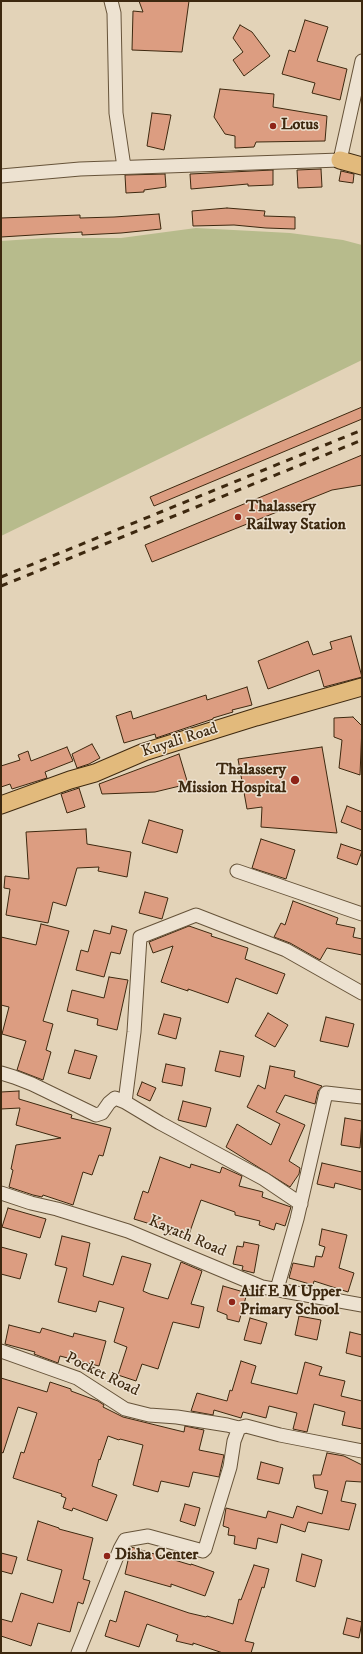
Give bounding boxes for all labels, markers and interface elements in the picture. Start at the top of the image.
place label: Lotus [281,116,319,136]
marker: Lotus [268,121,278,131]
place label: Thalassery Railway Station [246,498,346,536]
marker: Thalassery Railway Station [233,512,243,522]
street label: Kuyali Road [140,720,220,762]
place label: Thalassery Mission Hospital [178,761,286,799]
marker: Thalassery Mission Hospital [289,774,301,786]
street label: Kayath Road [145,1212,229,1262]
place label: Alif E M Upper Primary School [240,1283,341,1321]
marker: Alif E M Upper Primary School [227,1297,237,1307]
street label: Pocket Road [62,1349,142,1401]
place label: Disha Center [115,1546,198,1566]
marker: Disha Center [102,1551,112,1561]

